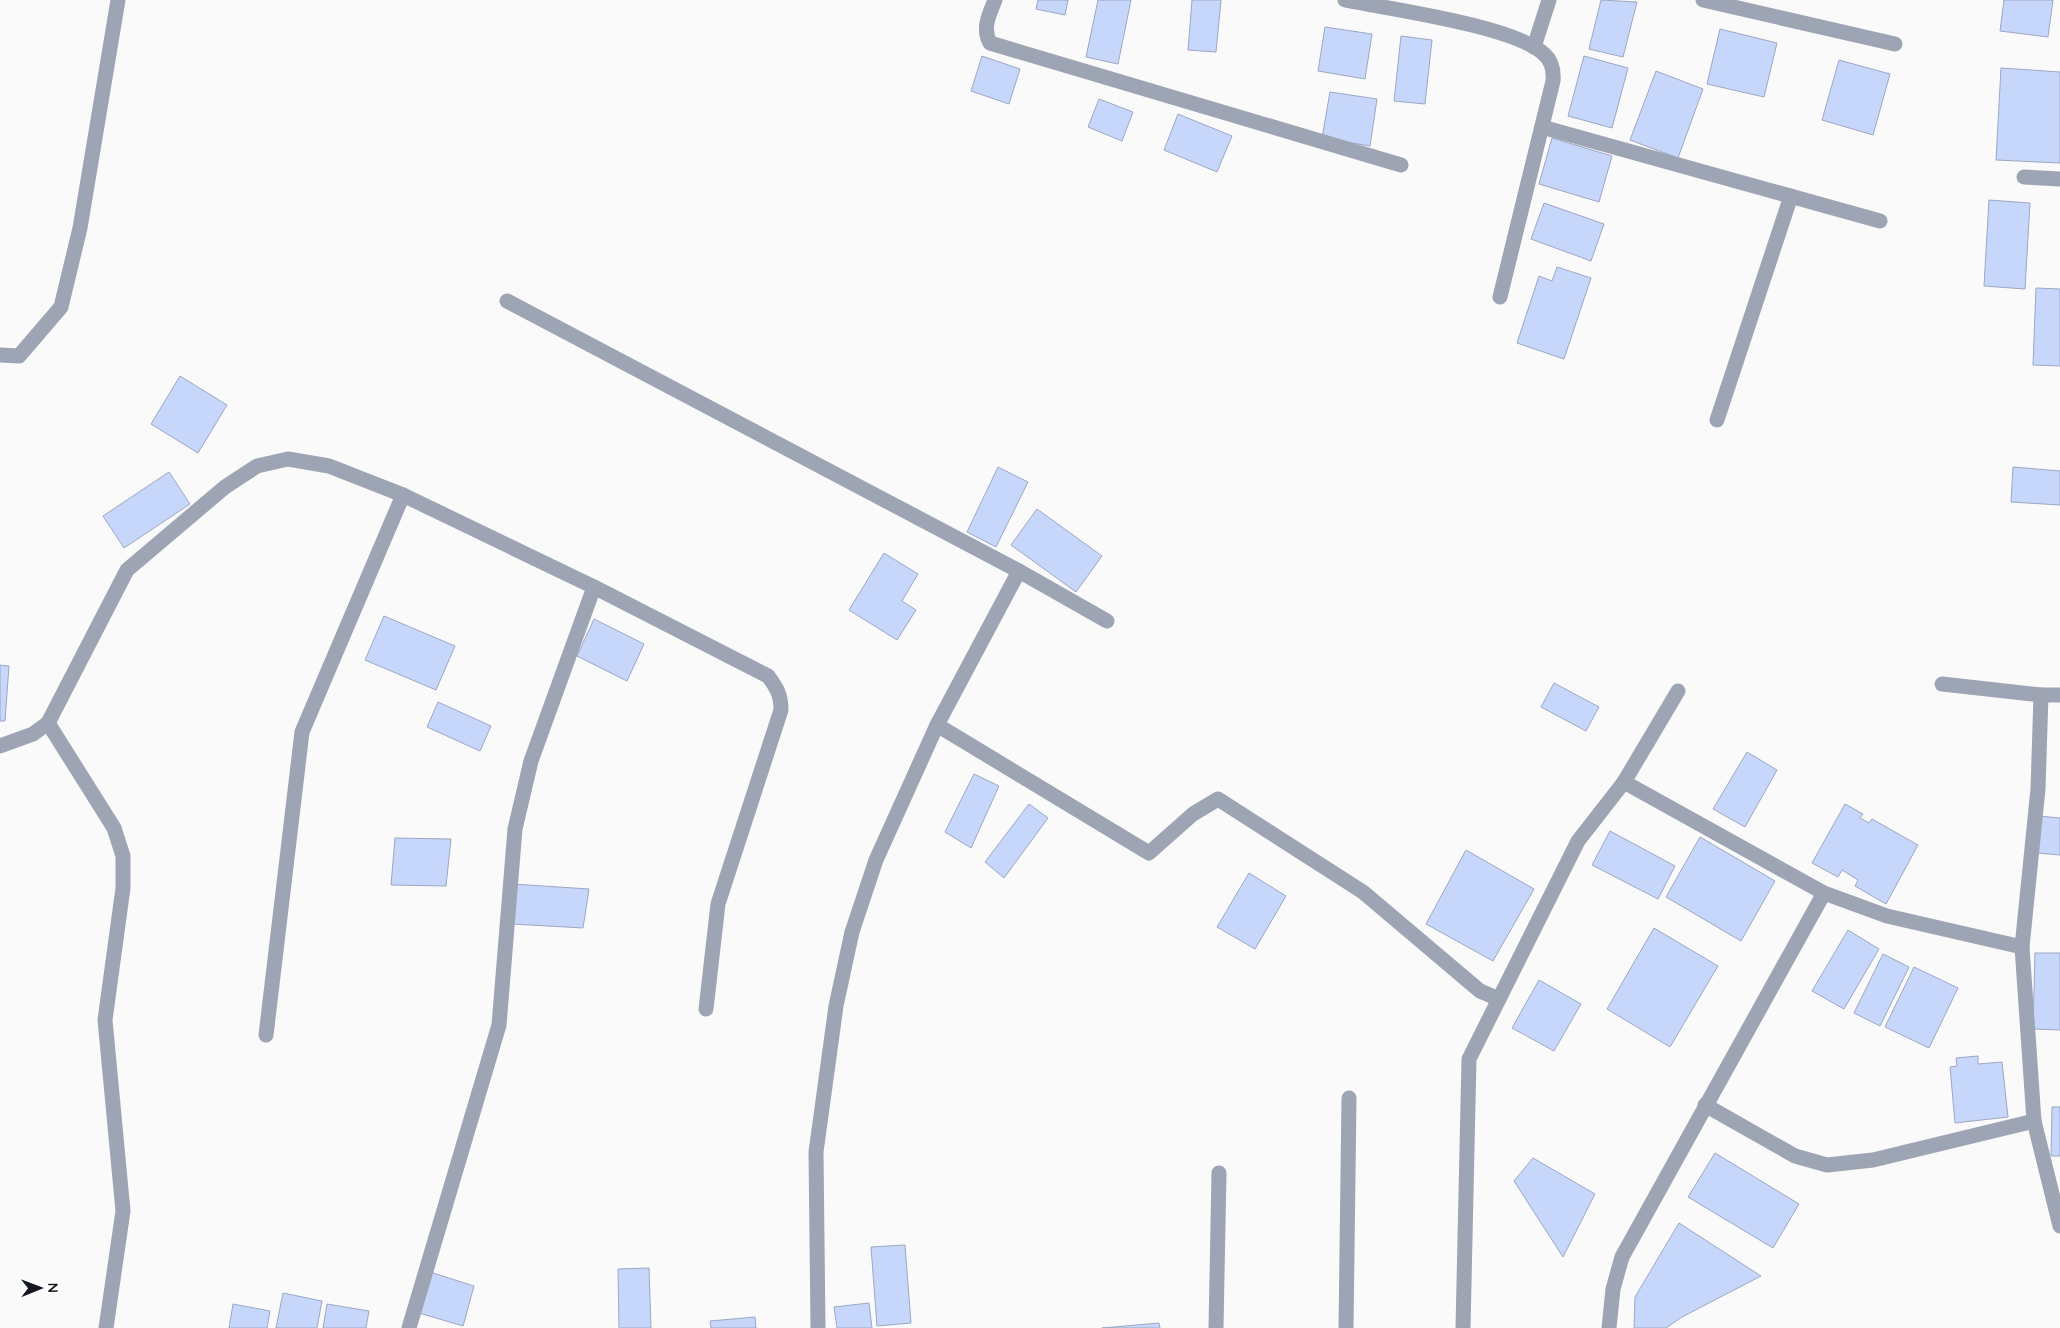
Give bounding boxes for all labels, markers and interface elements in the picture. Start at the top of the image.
north arrow [15,1263,65,1313]
text: N [44,1282,62,1293]

